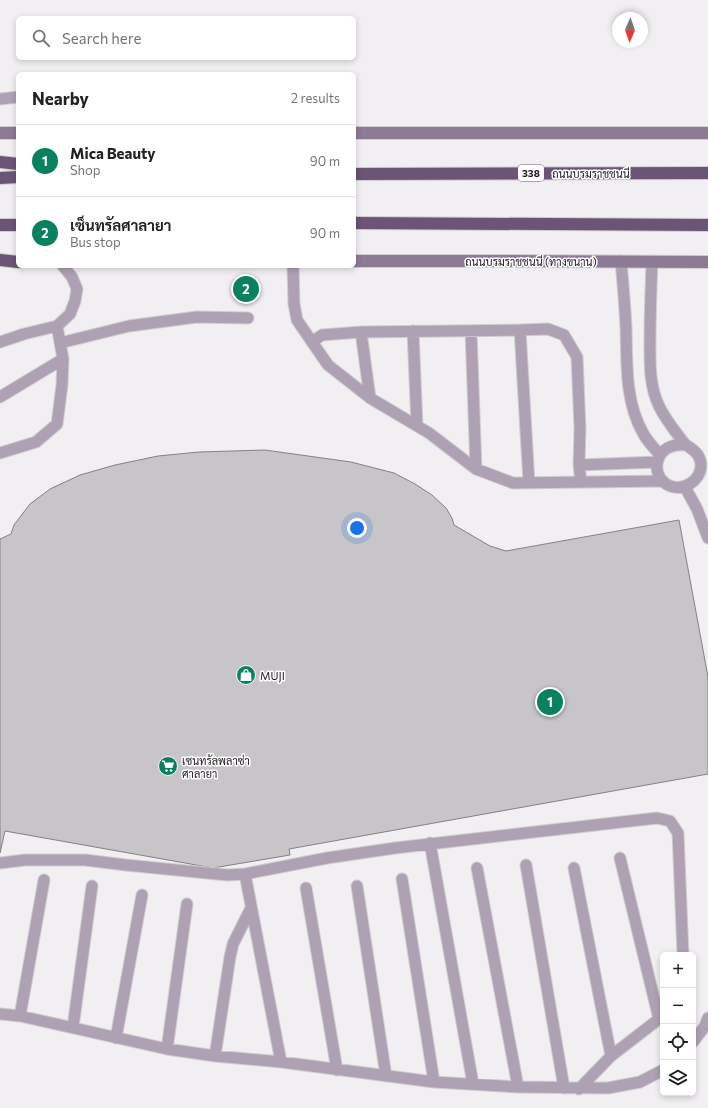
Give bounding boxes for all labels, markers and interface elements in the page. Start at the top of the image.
north arrow [612,12,648,48]
search box [16,16,356,60]
icon: search [30,27,52,49]
text: Search here [62,29,141,47]
text: Nearby [32,88,89,109]
text: 2 results [291,90,340,106]
text: Mica Beauty [70,144,156,162]
text: 1 [42,153,48,169]
text: 90 m [310,153,340,169]
text: Shop [70,162,101,178]
road number: 338 [518,165,544,181]
street label: ถนนบรมราชชนนี [552,166,630,180]
text: เซ็นทรัลศาลายา [70,216,171,234]
text: 2 [41,225,49,241]
text: 90 m [310,225,340,241]
text: Bus stop [70,234,121,250]
street label: ถนนบรมราชชนนี (ทางขนาน) [465,254,597,268]
pin: 2 [233,274,259,304]
your location [347,518,367,538]
shop icon: MUJI [235,664,257,686]
place label: MUJI [260,669,285,683]
pin: 1 [537,687,563,717]
place label: เซนทรัลพลาซ่า ศาลายา [182,754,250,780]
supermarket icon: เซนทรัลพลาซ่า ศาลายา [157,755,179,777]
map controls [660,952,696,1096]
button: + [660,952,696,988]
button: − [660,988,696,1024]
button: locate [660,1024,696,1060]
button: layers [660,1060,696,1096]

